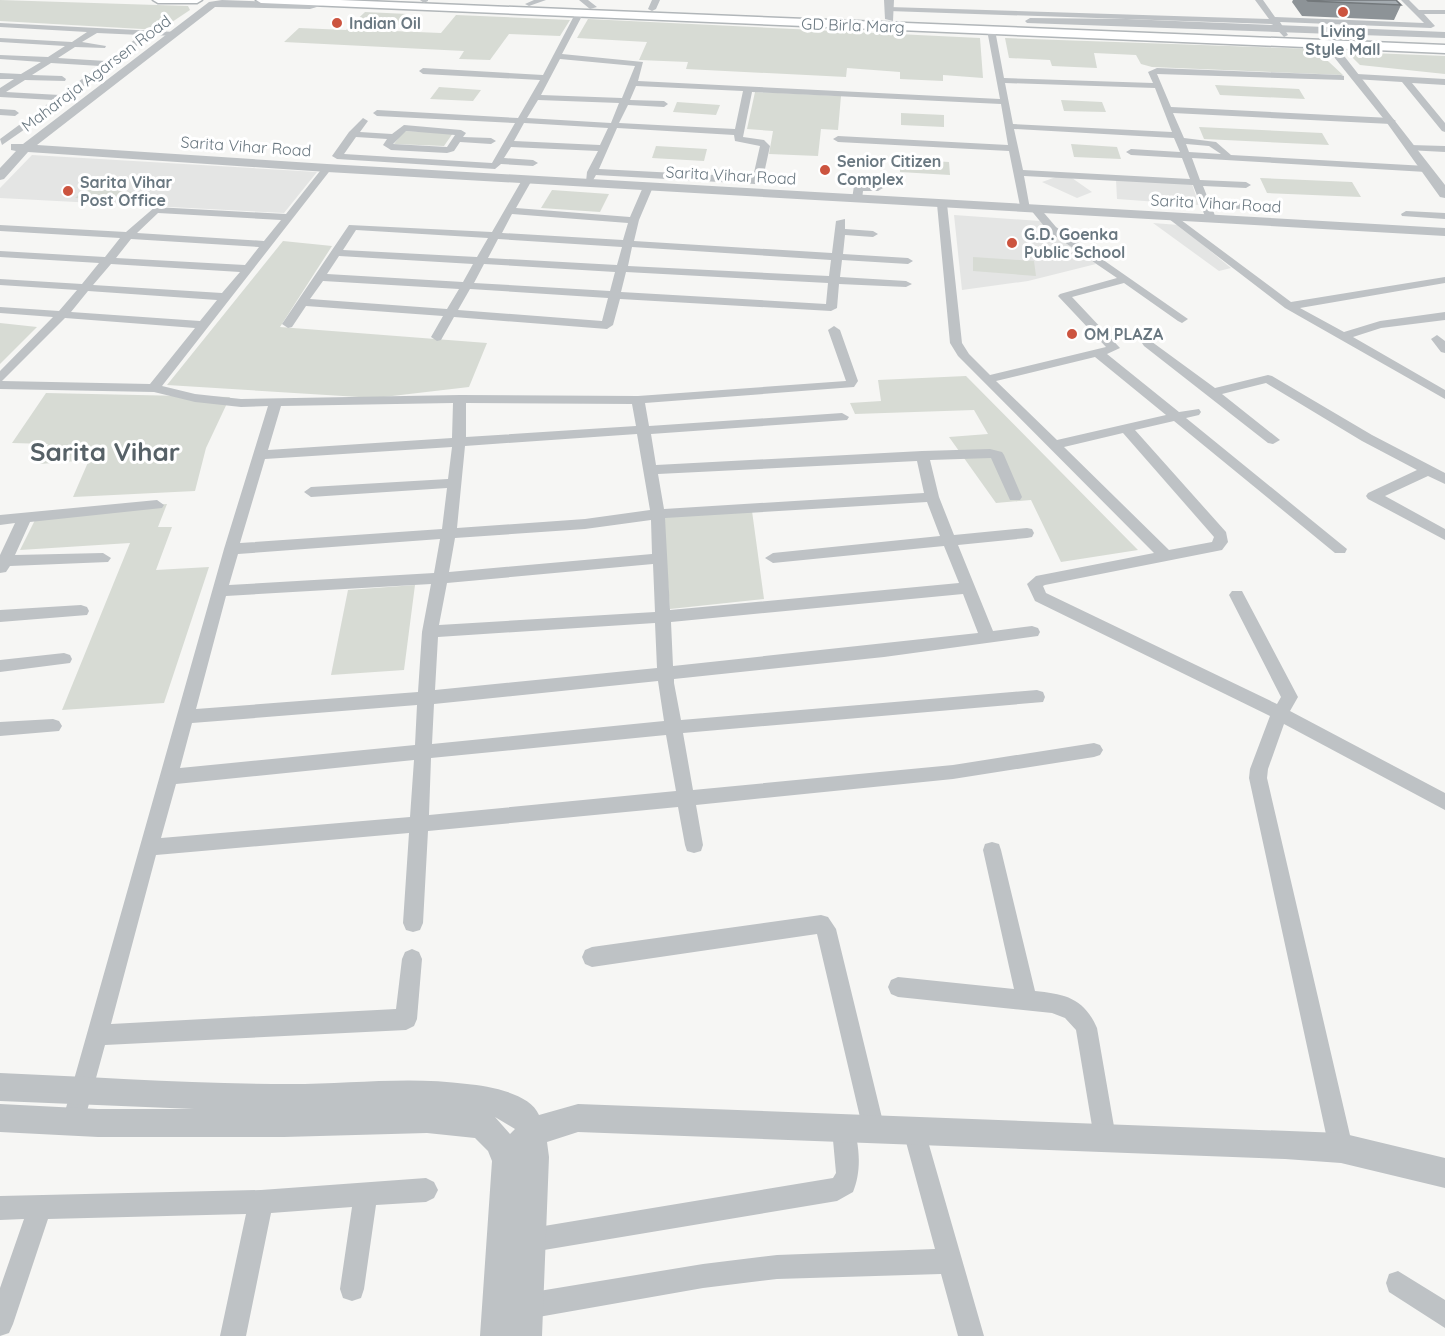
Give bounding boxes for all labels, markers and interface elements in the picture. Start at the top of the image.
marker: Living Style Mall [1336,5,1350,19]
street label: Maharaja Agarsen Road [17,10,175,136]
place label: Indian Oil [349,13,421,33]
street label: GD Birla Marg [801,13,905,37]
marker: Indian Oil [330,16,344,30]
place label: Living Style Mall [1305,21,1381,59]
street label: Sarita Vihar Road [180,131,312,161]
place label: Senior Citizen Complex [837,151,941,189]
street label: Sarita Vihar Road [665,162,797,188]
marker: Senior Citizen Complex [818,163,832,177]
place label: Sarita Vihar Post Office [80,172,172,210]
marker: Sarita Vihar Post Office [61,184,75,198]
street label: Sarita Vihar Road [1150,190,1282,216]
place label: G.D. Goenka Public School [1024,224,1125,262]
marker: G.D. Goenka Public School [1005,236,1019,250]
place label: OM PLAZA [1084,324,1164,344]
marker: OM PLAZA [1065,327,1079,341]
district label: Sarita Vihar [30,435,180,468]

